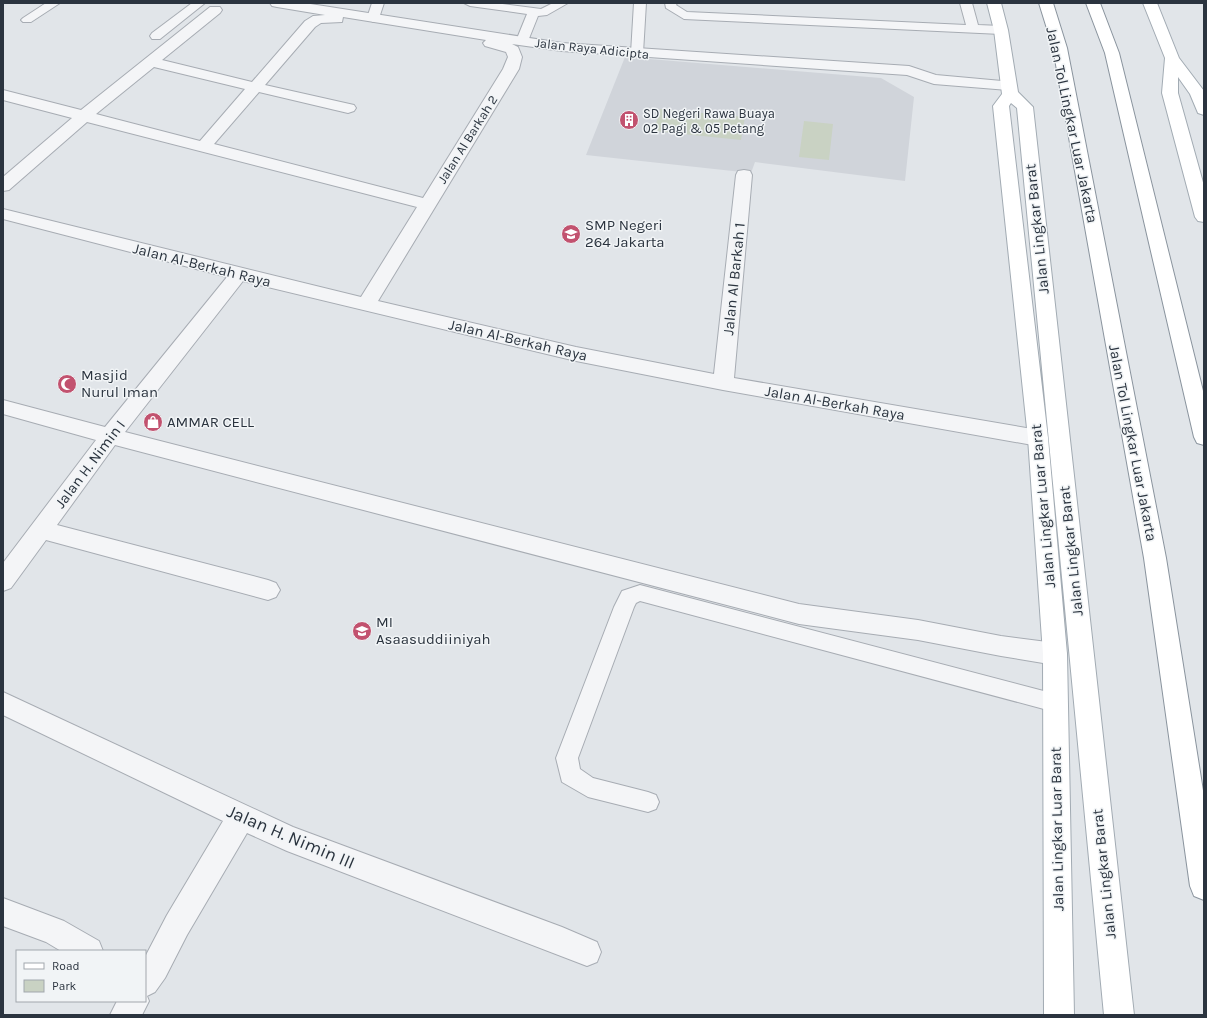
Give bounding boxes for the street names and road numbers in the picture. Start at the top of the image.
street label: Jalan Tol Lingkar Luar Jakarta [1042,25,1102,225]
street label: Jalan Raya Adicipta [534,35,650,62]
street label: Jalan Al Barkah 2 [434,92,501,186]
street label: Jalan Lingkar Barat [1021,163,1053,295]
street label: Jalan Al Barkah 1 [719,222,749,336]
street label: Jalan Al-Berkah Raya [131,239,273,291]
street label: Jalan Al-Berkah Raya [447,315,589,365]
street label: Jalan Tol Lingkar Luar Jakarta [1105,343,1161,543]
street label: Jalan Al-Berkah Raya [764,382,906,424]
street label: Jalan H. Nimin I [51,416,129,512]
street label: Jalan Lingkar Luar Barat [1027,423,1059,589]
street label: Jalan Lingkar Barat [1055,485,1087,617]
street label: Jalan Lingkar Luar Barat [1047,746,1067,911]
street label: Jalan H. Nimin III [224,800,358,874]
street label: Jalan Lingkar Barat [1088,808,1120,940]

